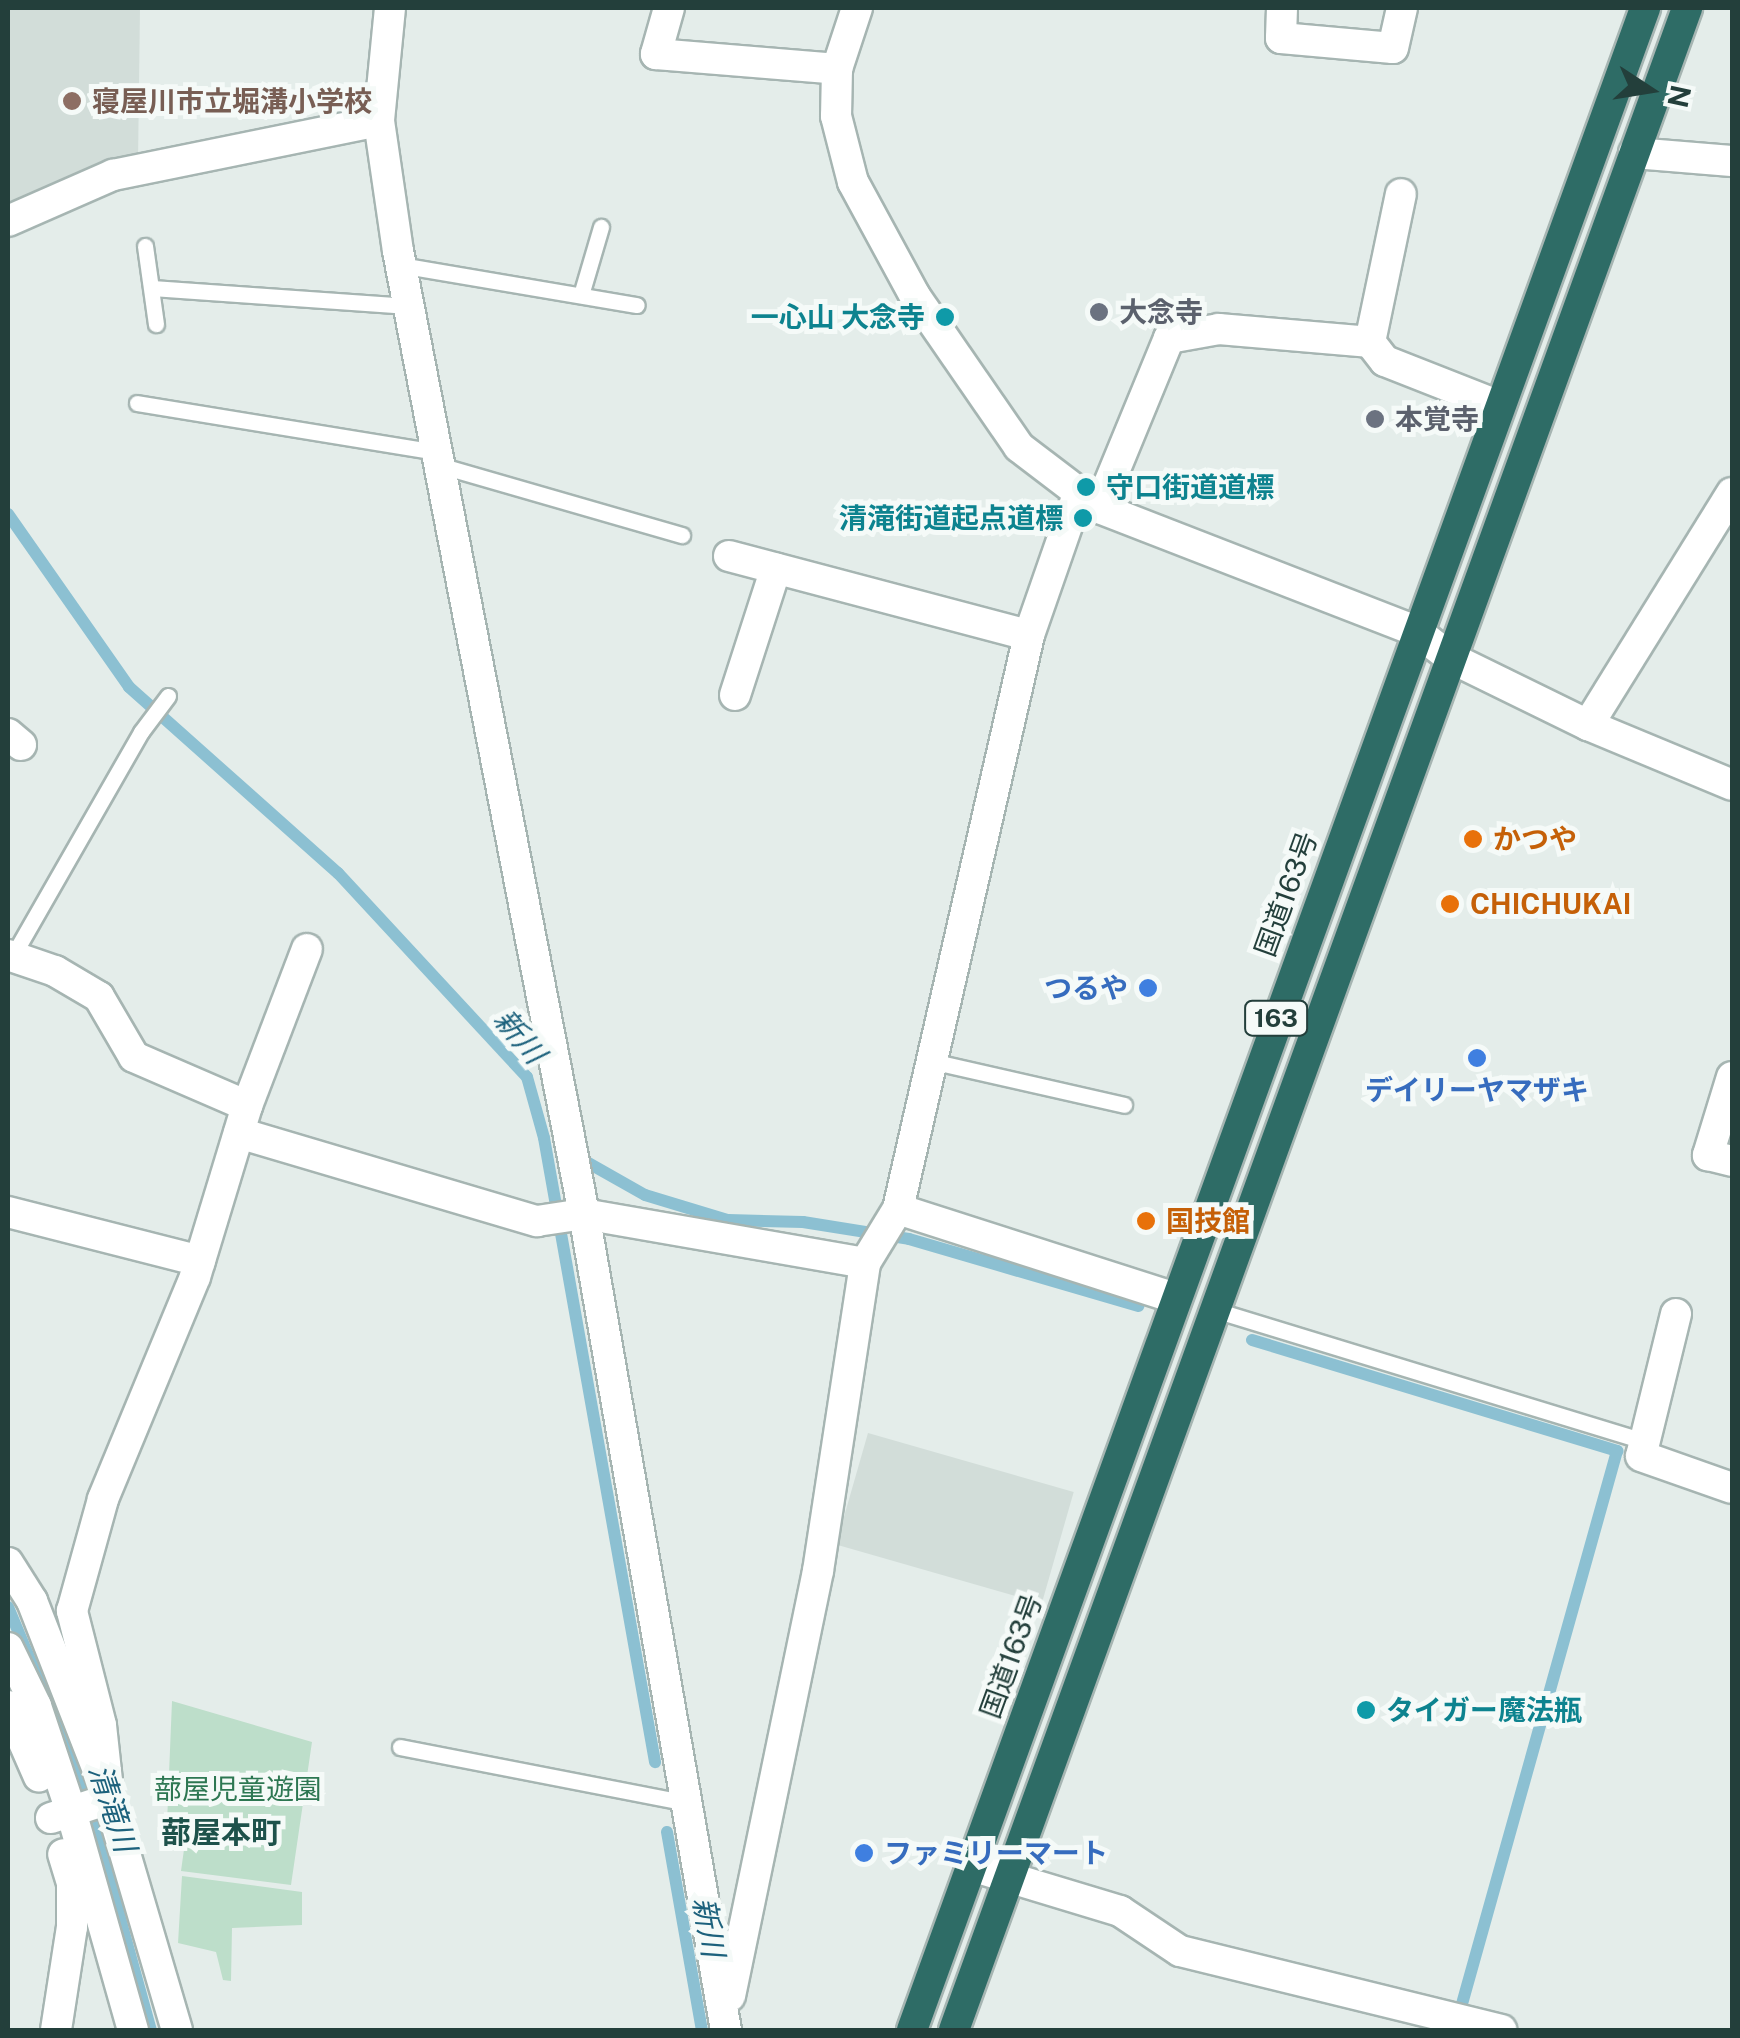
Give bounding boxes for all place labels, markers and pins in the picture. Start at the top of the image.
place label: 寝屋川市立堀溝小学校 [92,84,372,118]
marker: 寝屋川市立堀溝小学校 [61,90,83,112]
place label: 大念寺 [1119,295,1203,329]
place label: 一心山 大念寺 [751,300,925,334]
marker: 大念寺 [1088,301,1110,323]
marker: 一心山 大念寺 [934,306,956,328]
place label: 本覚寺 [1395,402,1479,436]
marker: 本覚寺 [1364,408,1386,430]
place label: 守口街道道標 [1106,470,1274,504]
marker: 守口街道道標 [1075,476,1097,498]
place label: 清滝街道起点道標 [839,501,1063,535]
marker: 清滝街道起点道標 [1072,507,1094,529]
place label: かつや [1493,822,1577,856]
marker: かつや [1462,828,1484,850]
place label: CHICHUKAI [1470,887,1631,921]
marker: CHICHUKAI [1439,893,1461,915]
place label: つるや [1044,971,1128,1005]
marker: つるや [1137,977,1159,999]
marker: デイリーヤマザキ [1466,1047,1488,1069]
place label: デイリーヤマザキ [1365,1073,1589,1107]
place label: 国技館 [1166,1204,1250,1238]
marker: 国技館 [1135,1210,1157,1232]
place label: タイガー魔法瓶 [1386,1693,1582,1727]
marker: タイガー魔法瓶 [1355,1699,1377,1721]
place label: ファミリーマート [884,1836,1108,1870]
marker: ファミリーマート [853,1842,875,1864]

